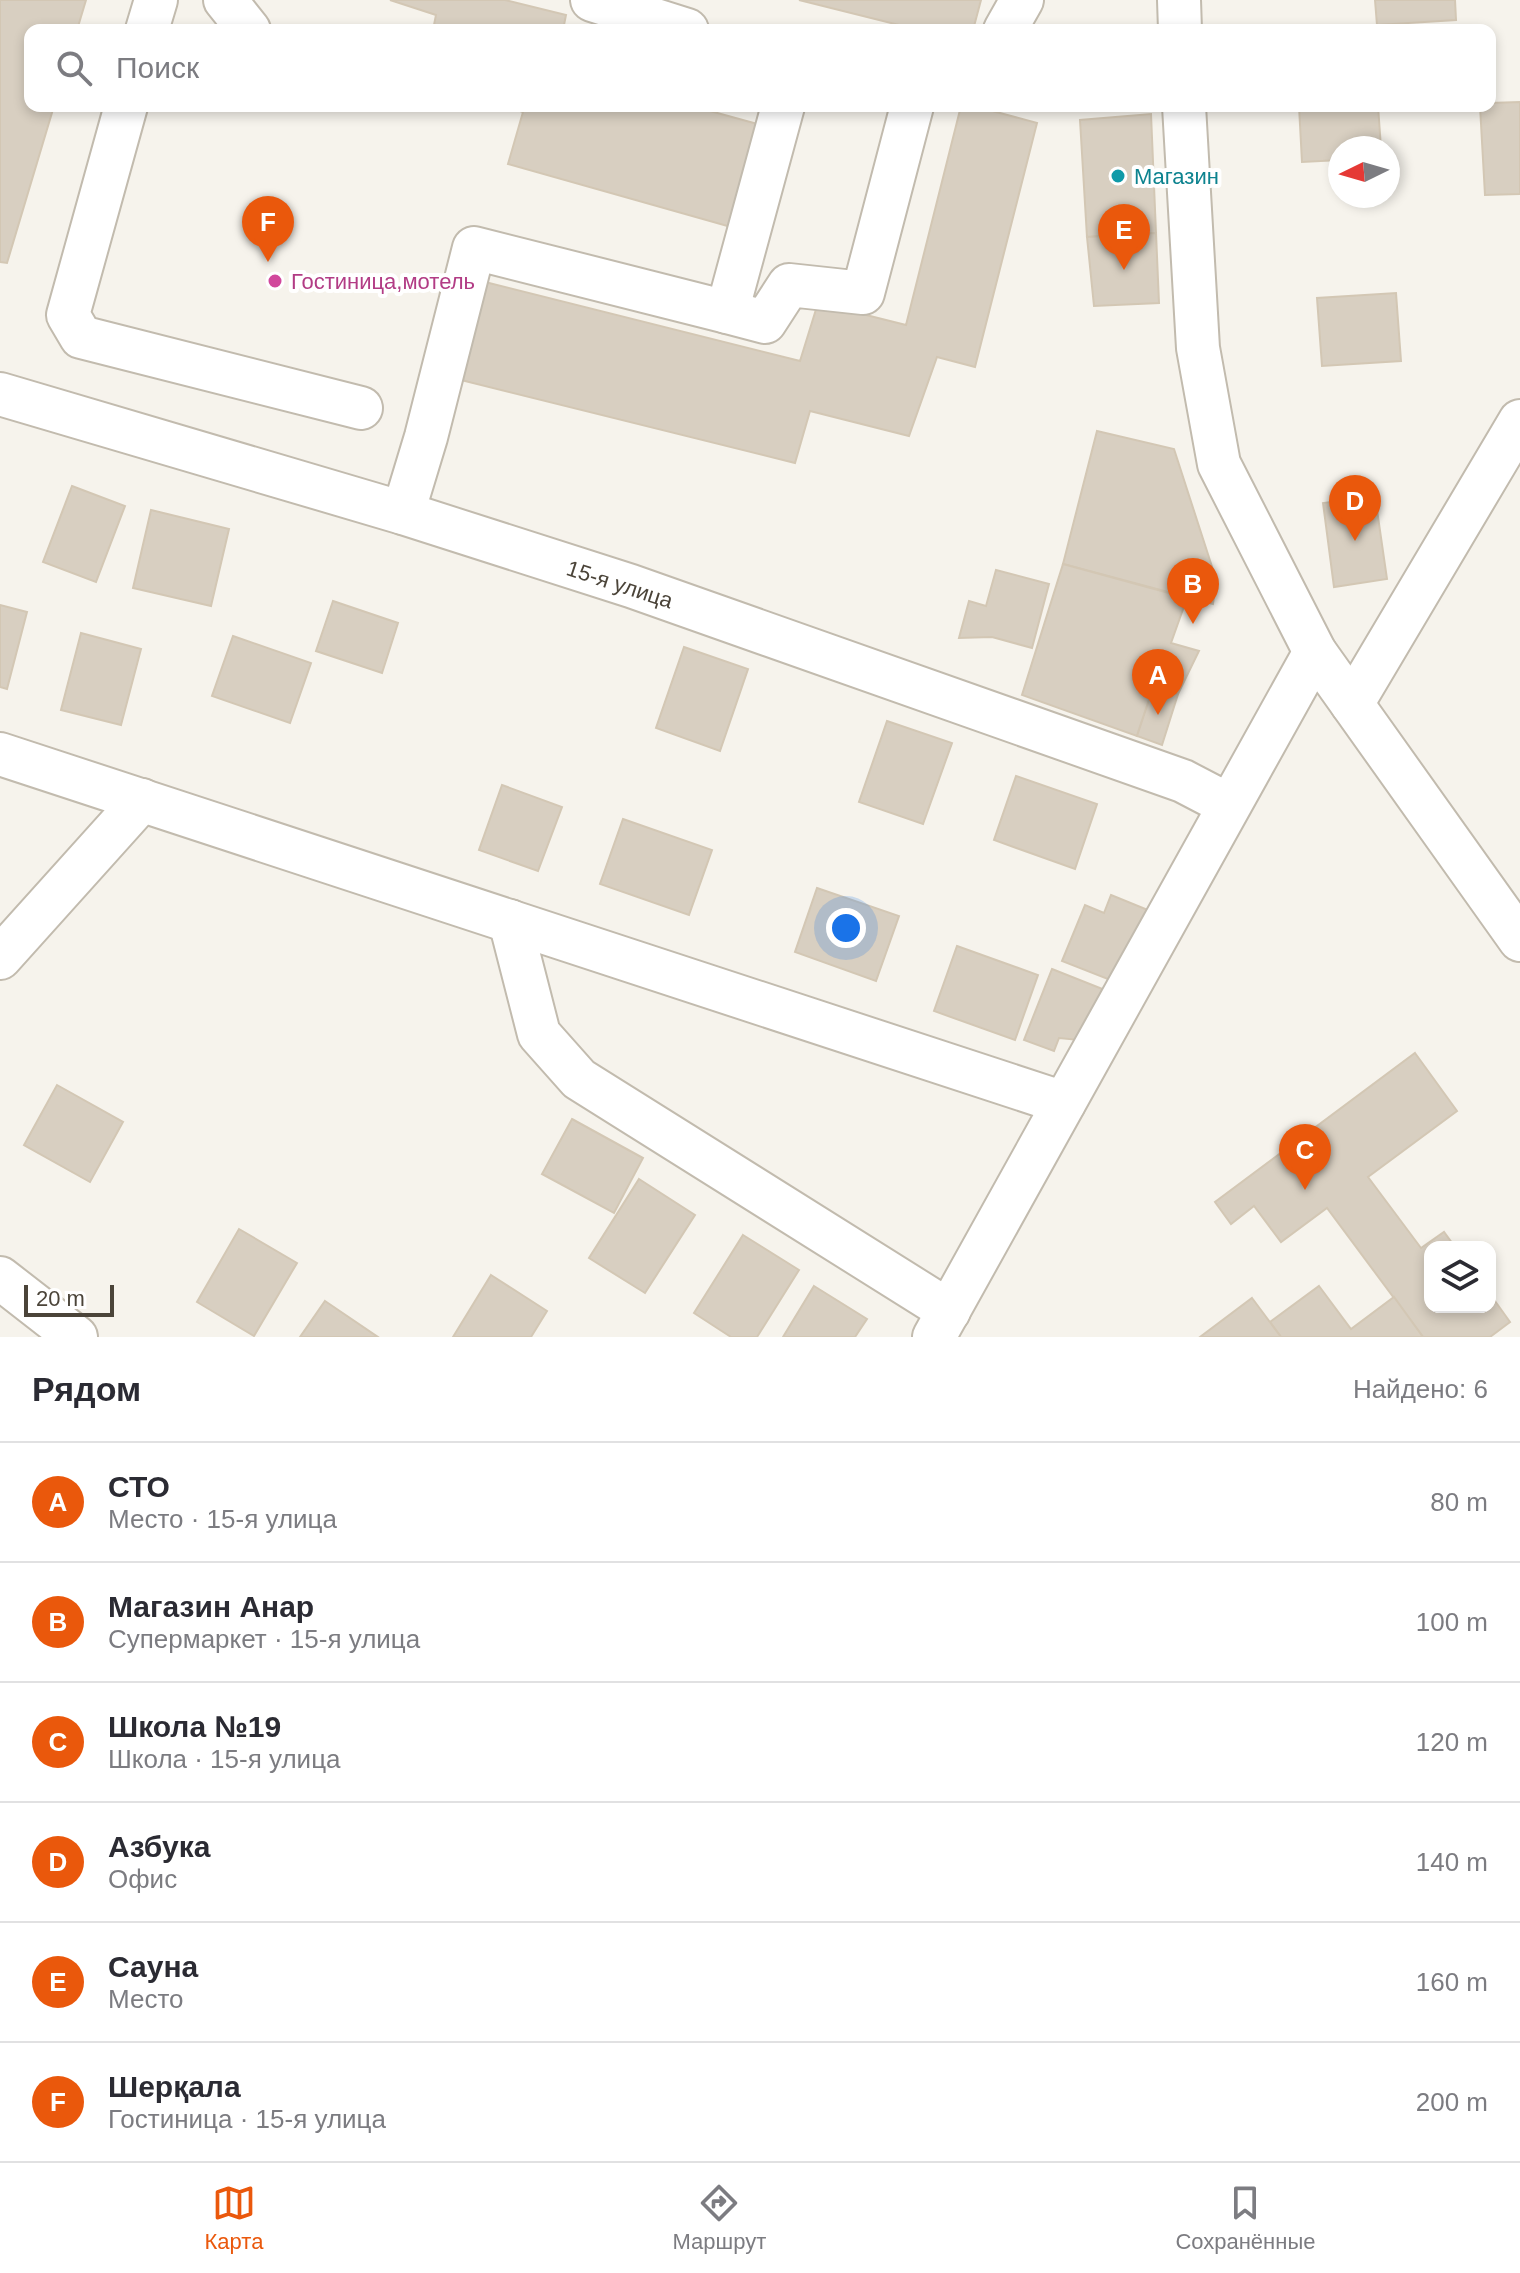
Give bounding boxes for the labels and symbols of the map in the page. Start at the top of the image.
north arrow [1328,136,1400,208]
place label: Магазин [1134,164,1219,189]
marker: Магазин [1109,167,1127,185]
pin: F [242,196,294,262]
pin: E [1098,204,1150,270]
place label: Гостиница,мотель [291,269,475,294]
marker: Гостиница,мотель [266,272,284,290]
pin: D [1329,475,1381,541]
street label: 15-я улица [564,556,677,614]
pin: B [1167,558,1219,624]
pin: A [1132,649,1184,715]
your location [826,908,866,948]
pin: C [1279,1124,1331,1190]
scale bar [24,1281,114,1317]

